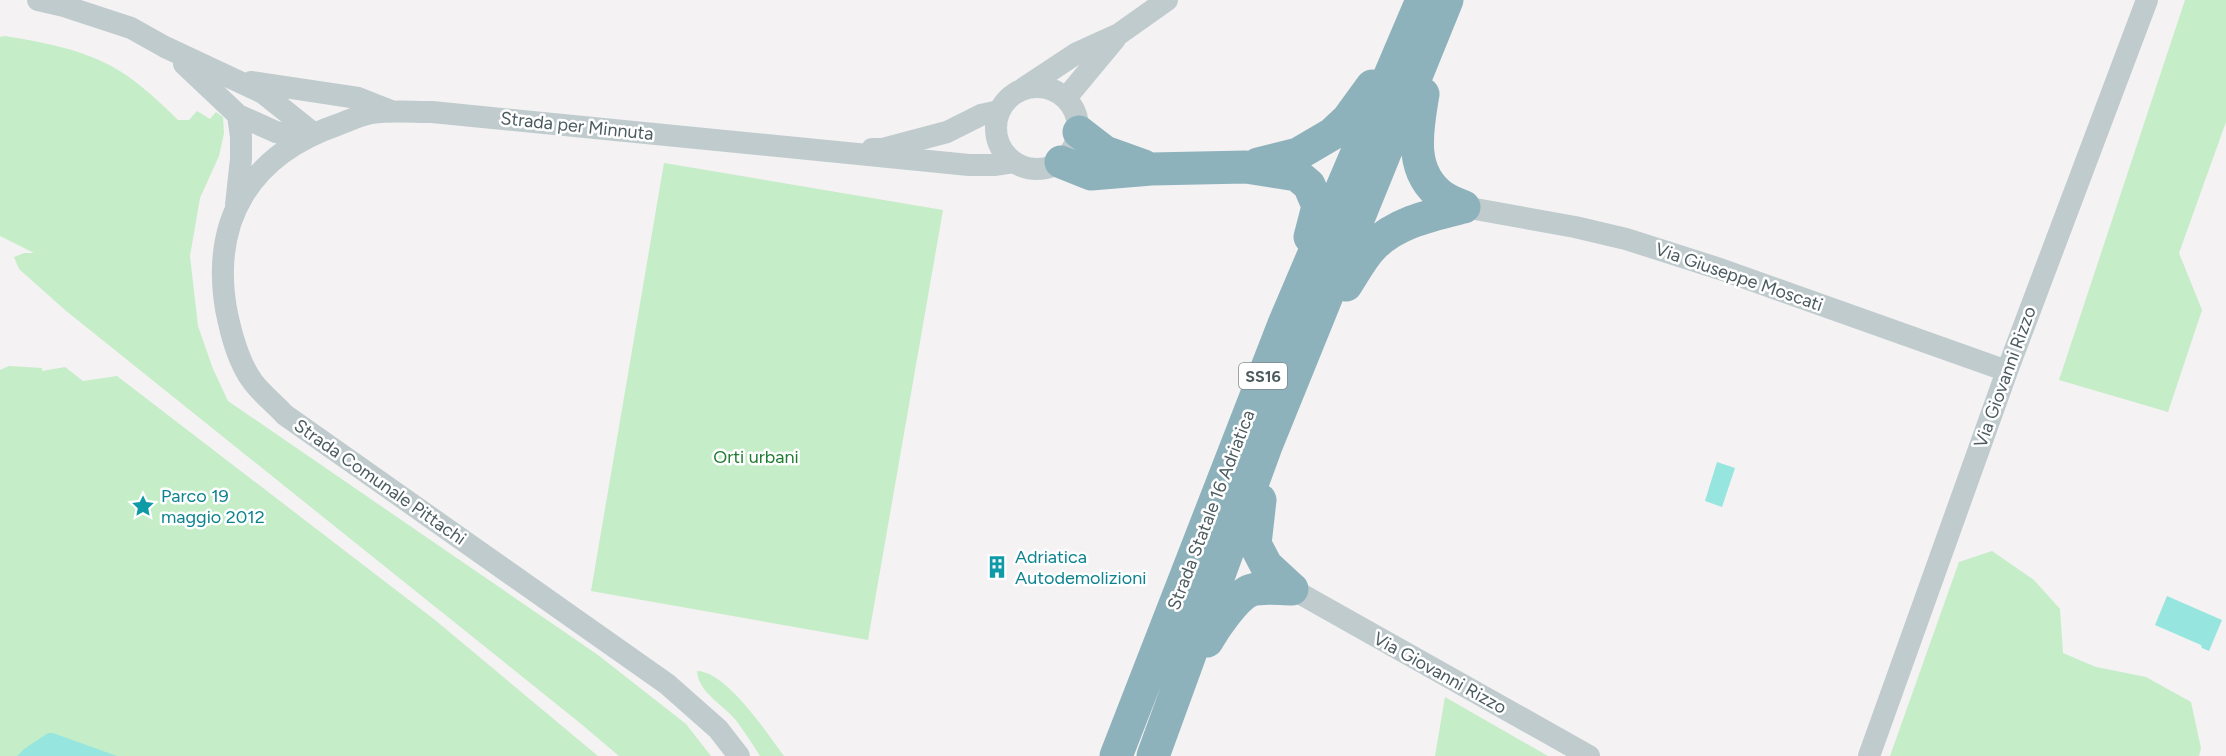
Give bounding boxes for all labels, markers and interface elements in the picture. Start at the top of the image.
street label: Strada per Minnuta [499,107,655,145]
street label: Via Giuseppe Moscati [1652,238,1826,316]
street label: Via Giovanni Rizzo [1969,303,2041,451]
road number: SS16 [1239,363,1287,389]
street label: Strada Statale 16 Adriatica [1163,407,1259,613]
street label: Strada Comunale Pittachi [290,414,470,550]
park label: Orti urbani [713,446,799,468]
place label: Parco 19 maggio 2012 [161,485,265,528]
place icon: Parco 19 maggio 2012 [130,493,156,519]
place label: Adriatica Autodemolizioni [1015,546,1146,589]
building icon: Adriatica Autodemolizioni [984,554,1010,580]
street label: Via Giovanni Rizzo [1370,627,1510,719]

